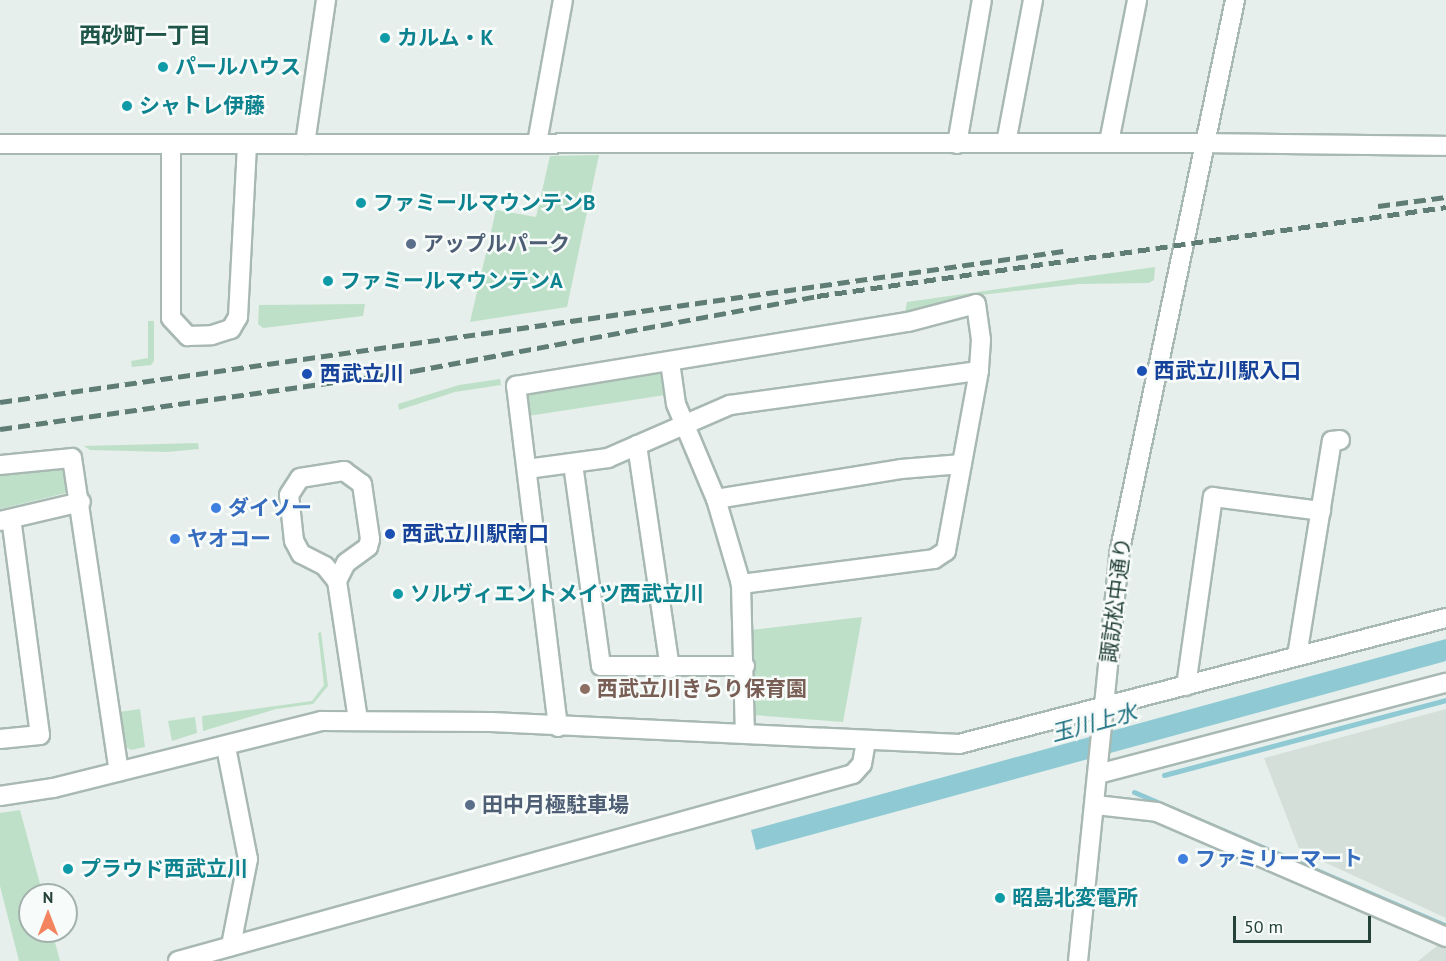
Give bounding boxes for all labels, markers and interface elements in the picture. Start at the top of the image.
district label: 西砂町一丁目 [79,23,211,49]
place label: カルム・K [397,25,494,51]
marker: カルム・K [378,31,392,45]
place label: パールハウス [175,54,301,80]
marker: パールハウス [156,60,170,74]
place label: シャトレ伊藤 [139,93,265,119]
marker: シャトレ伊藤 [120,99,134,113]
place label: ファミールマウンテンB [373,190,595,216]
marker: ファミールマウンテンB [354,196,368,210]
place label: アップルパーク [423,231,570,257]
marker: アップルパーク [404,237,418,251]
place label: ファミールマウンテンA [340,268,563,294]
marker: ファミールマウンテンA [321,274,335,288]
place label: 西武立川駅入口 [1154,358,1301,384]
place label: 西武立川 [320,361,404,387]
marker: 西武立川駅入口 [1135,364,1149,378]
marker: 西武立川 [298,365,316,383]
place label: ダイソー [228,495,312,521]
marker: ダイソー [209,501,223,515]
place label: 西武立川駅南口 [402,521,549,547]
place label: ヤオコー [187,526,271,552]
marker: 西武立川駅南口 [383,527,397,541]
marker: ヤオコー [168,532,182,546]
street label: 諏訪松中通り [1096,536,1136,664]
place label: ソルヴィエントメイツ西武立川 [410,581,704,607]
marker: ソルヴィエントメイツ西武立川 [391,587,405,601]
place label: 西武立川きらり保育園 [597,676,807,702]
marker: 西武立川きらり保育園 [578,682,592,696]
water label: 玉川上水 [1048,699,1140,747]
place label: 田中月極駐車場 [482,792,629,818]
marker: 田中月極駐車場 [463,798,477,812]
place label: ファミリーマート [1195,846,1363,872]
marker: ファミリーマート [1176,852,1190,866]
place label: プラウド西武立川 [80,856,248,882]
marker: プラウド西武立川 [61,862,75,876]
north arrow [18,883,78,943]
place label: 昭島北変電所 [1012,885,1138,911]
text: N [43,887,53,907]
marker: 昭島北変電所 [993,891,1007,905]
scale bar [1236,904,1374,942]
text: 50 m [1244,915,1283,938]

